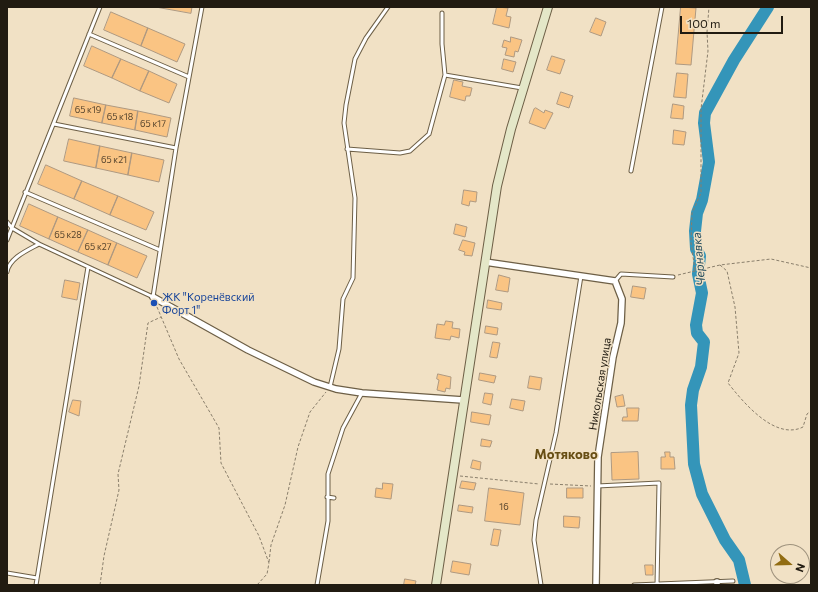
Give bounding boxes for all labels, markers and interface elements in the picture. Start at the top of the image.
scale bar [682,8,785,34]
text: 100 m [687,16,721,30]
house number: 65 к19 [75,105,101,115]
house number: 65 к18 [107,112,133,122]
house number: 65 к17 [140,119,166,129]
house number: 65 к21 [101,155,127,165]
house number: 65 к28 [54,230,82,240]
water label: Чернавка [689,232,709,286]
house number: 65 к27 [85,242,111,252]
place label: ЖК "Коренёвский Форт 1" [162,290,255,316]
marker: ЖК "Коренёвский Форт 1" [149,298,159,308]
street label: Никольская улица [586,337,614,431]
district label: Мотяково [534,447,598,463]
house number: 16 [499,502,509,512]
north arrow [770,544,810,584]
text: N [793,562,808,574]

